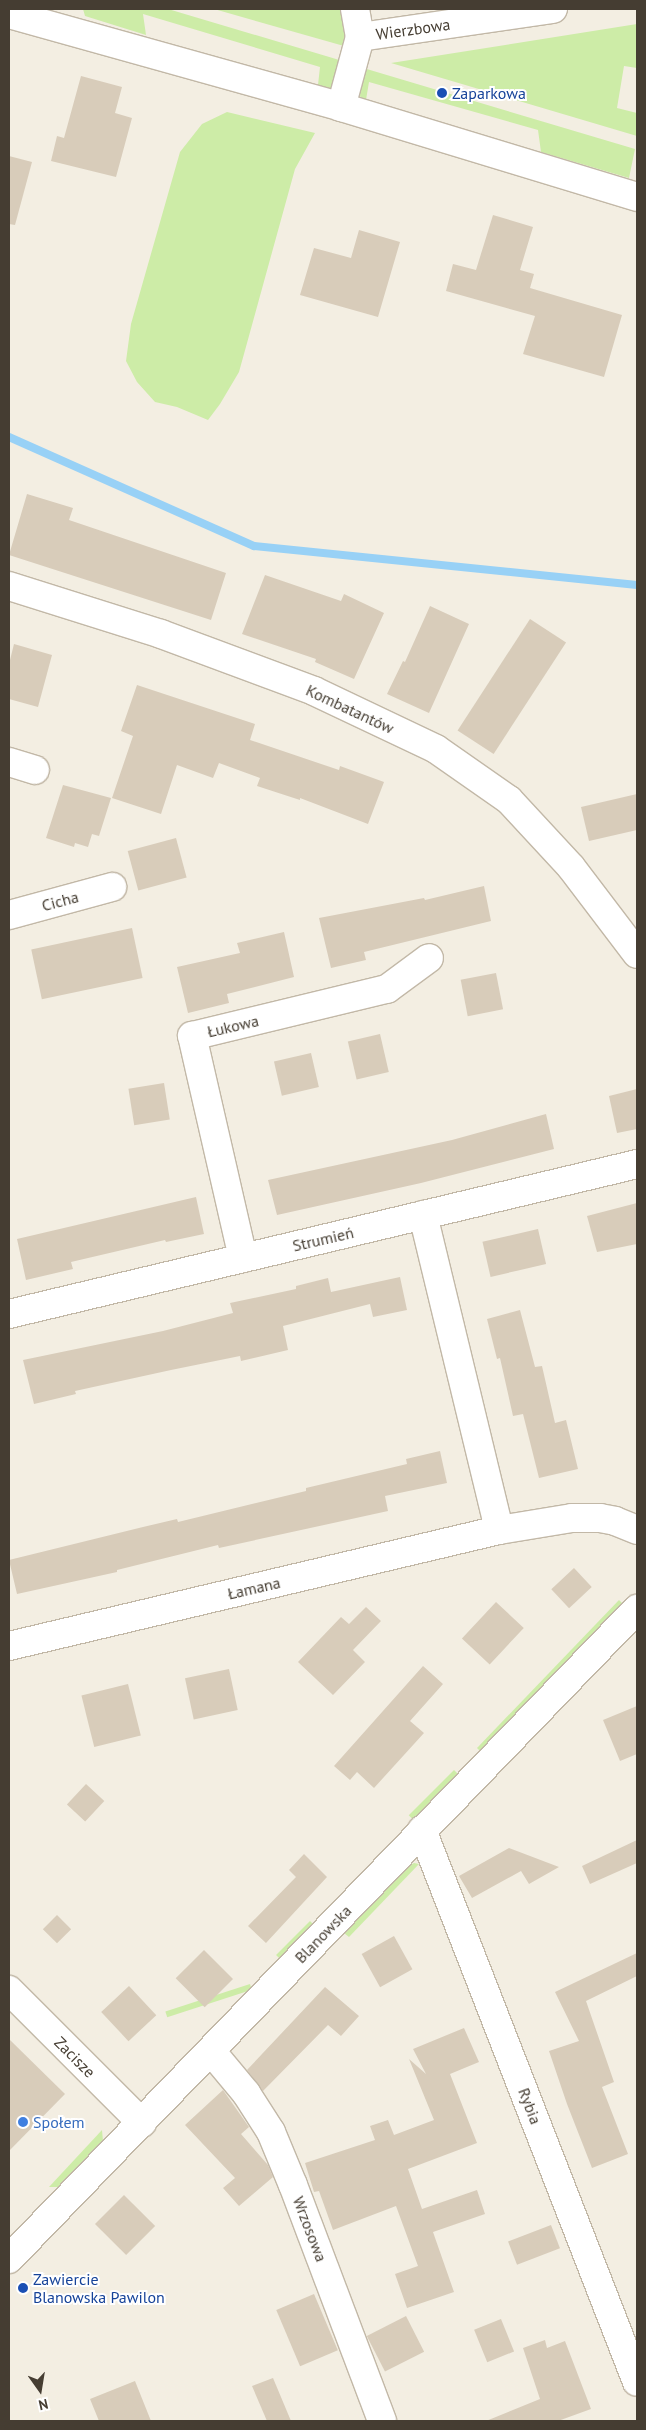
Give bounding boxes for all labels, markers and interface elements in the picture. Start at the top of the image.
street label: Wierzbowa [375,14,451,44]
place label: Zaparkowa [452,83,526,103]
marker: Zaparkowa [436,87,448,99]
street label: Kombatantów [303,680,397,738]
street label: Cicha [39,887,81,915]
street label: Łukowa [205,1011,261,1041]
street label: Strumień [291,1223,355,1255]
street label: Łamana [226,1573,282,1603]
street label: Blanowska [291,1901,355,1967]
street label: Zacisze [51,2033,99,2081]
street label: Rybia [514,2085,546,2127]
place label: Społem [33,2112,85,2132]
marker: Społem [17,2116,29,2128]
street label: Wrzosowa [289,2194,331,2264]
place label: Zawiercie Blanowska Pawilon [33,2269,165,2307]
marker: Zawiercie Blanowska Pawilon [17,2282,29,2294]
north arrow [15,2365,65,2415]
text: N [37,2395,50,2414]

